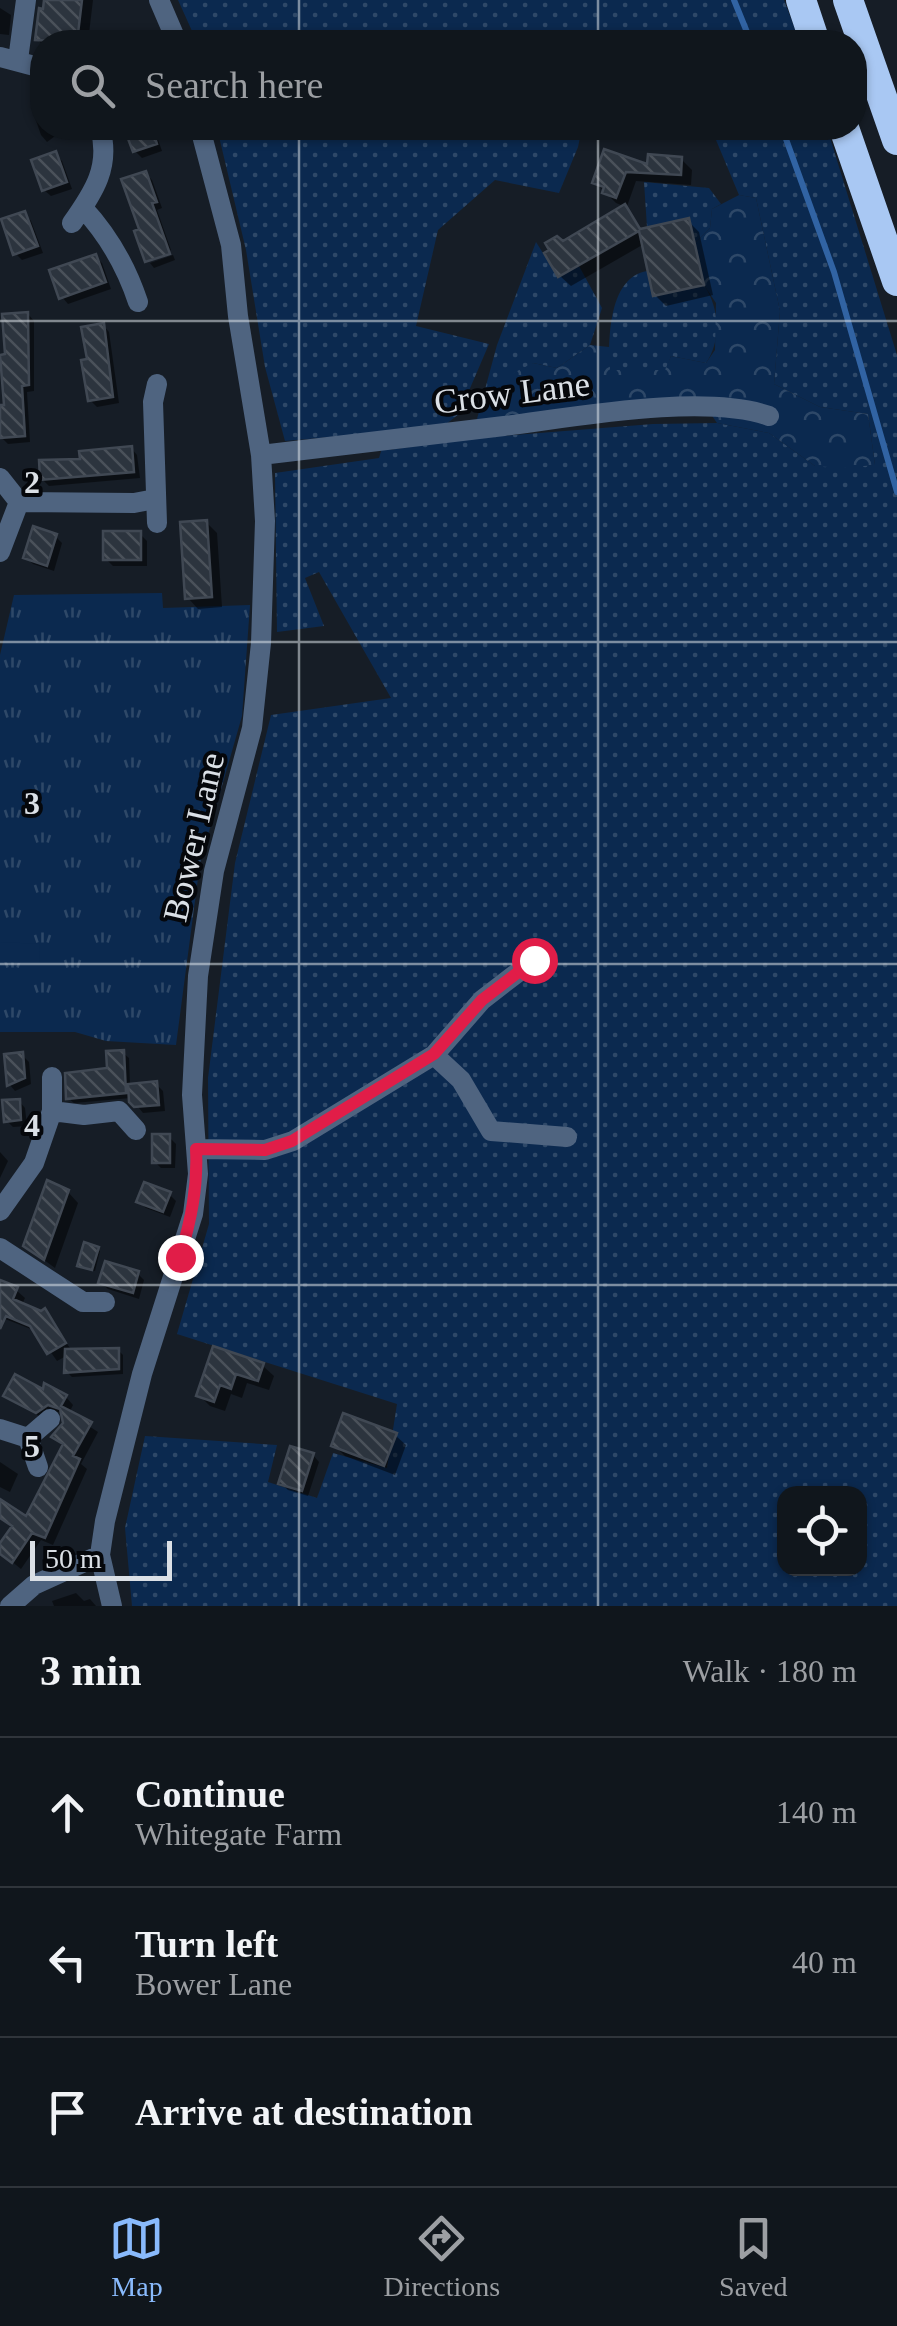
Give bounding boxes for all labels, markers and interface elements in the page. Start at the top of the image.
search box [30,30,867,140]
icon: search [65,58,120,113]
text: Search here [145,64,323,106]
street label: Crow Lane [432,364,592,422]
text: 2 [24,464,40,500]
street label: Bower Lane [156,749,232,925]
text: 3 [24,785,40,821]
route start [512,938,558,984]
text: 4 [24,1107,40,1143]
route end [158,1235,204,1281]
text: 5 [24,1428,40,1464]
map controls [777,1486,867,1576]
button: locate [777,1486,867,1576]
scale bar [30,1536,172,1580]
text: 50 m [45,1543,102,1574]
text: 3 min [40,1648,142,1694]
text: Walk · 180 m [683,1653,857,1689]
text: Continue [135,1773,285,1815]
icon: ahead [40,1785,95,1840]
text: 140 m [776,1794,857,1830]
text: Whitegate Farm [135,1816,342,1852]
text: Turn left [135,1923,278,1965]
icon: left [40,1935,95,1990]
text: 40 m [792,1944,857,1980]
text: Bower Lane [135,1966,292,2002]
icon: arrive [40,2085,95,2140]
text: Arrive at destination [135,2091,473,2133]
tab: Map [109,2211,164,2303]
tab: Directions [383,2211,500,2303]
tab: Saved [719,2211,788,2303]

